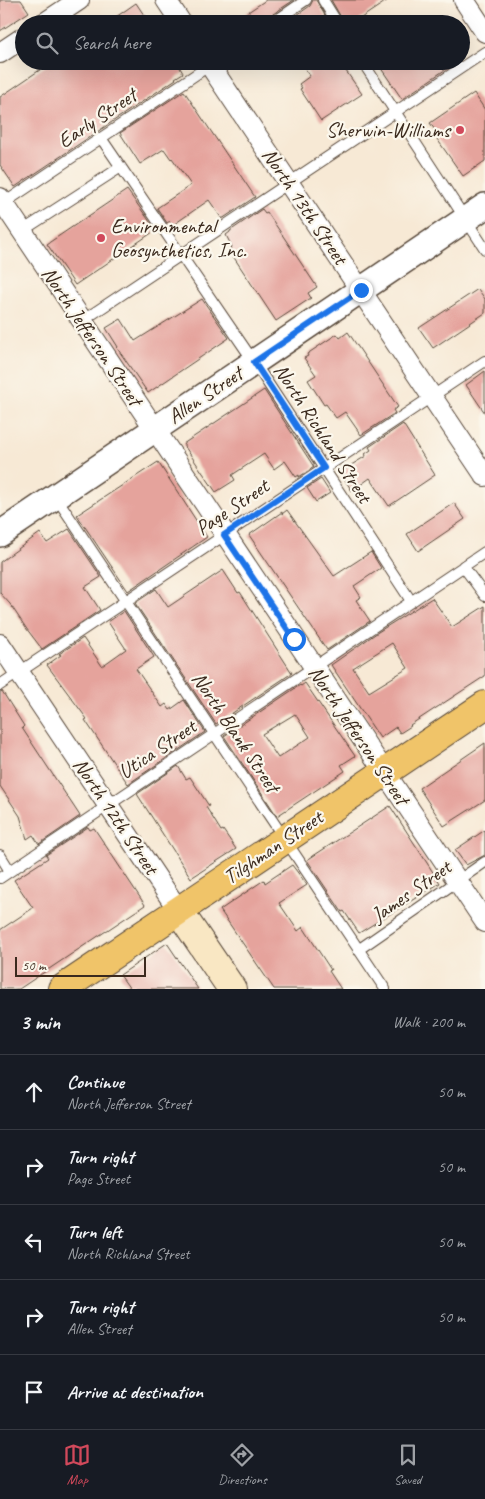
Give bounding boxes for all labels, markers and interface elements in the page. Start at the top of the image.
search box [15,15,470,70]
icon: search [33,29,61,57]
text: Search here [73,31,150,55]
street label: Early Street [53,81,144,154]
place label: Sherwin-Williams [326,117,452,143]
marker: Sherwin-Williams [454,124,466,136]
street label: North 13th Street [257,143,355,271]
place label: Environmental Geosynthetics, Inc. [111,213,247,263]
marker: Environmental Geosynthetics, Inc. [95,232,107,244]
street label: North Jefferson Street [36,262,150,413]
route end [350,279,373,302]
street label: Allen Street [163,359,250,429]
street label: North Richland Street [268,359,379,509]
street label: Page Street [190,472,275,541]
route start [283,628,306,651]
street label: North Jefferson Street [303,661,417,812]
street label: North Blank Street [186,667,288,800]
street label: Utica Street [113,712,203,784]
street label: North 12th Street [68,753,166,881]
street label: Tilghman Street [218,803,329,890]
street label: James Street [365,853,458,928]
scale bar [15,954,146,977]
text: 50 m [22,957,46,974]
text: 3 min [20,1009,60,1035]
text: Walk · 200 m [393,1012,465,1032]
text: Continue [67,1070,124,1094]
icon: ahead [20,1078,48,1106]
text: 50 m [438,1082,465,1102]
text: North Jefferson Street [67,1094,191,1114]
text: Turn right [67,1145,134,1169]
icon: right [20,1153,48,1181]
text: 50 m [438,1157,465,1177]
text: Page Street [67,1169,130,1189]
text: Turn left [67,1220,122,1244]
icon: left [20,1228,48,1256]
text: 50 m [438,1232,465,1252]
text: North Richland Street [67,1244,189,1264]
text: Turn right [67,1295,134,1319]
icon: right [20,1303,48,1331]
text: 50 m [438,1307,465,1327]
text: Allen Street [67,1319,132,1339]
icon: arrive [20,1378,48,1406]
text: Arrive at destination [67,1380,203,1404]
tab: Map [63,1441,91,1488]
tab: Directions [218,1441,267,1488]
tab: Saved [394,1441,422,1488]

